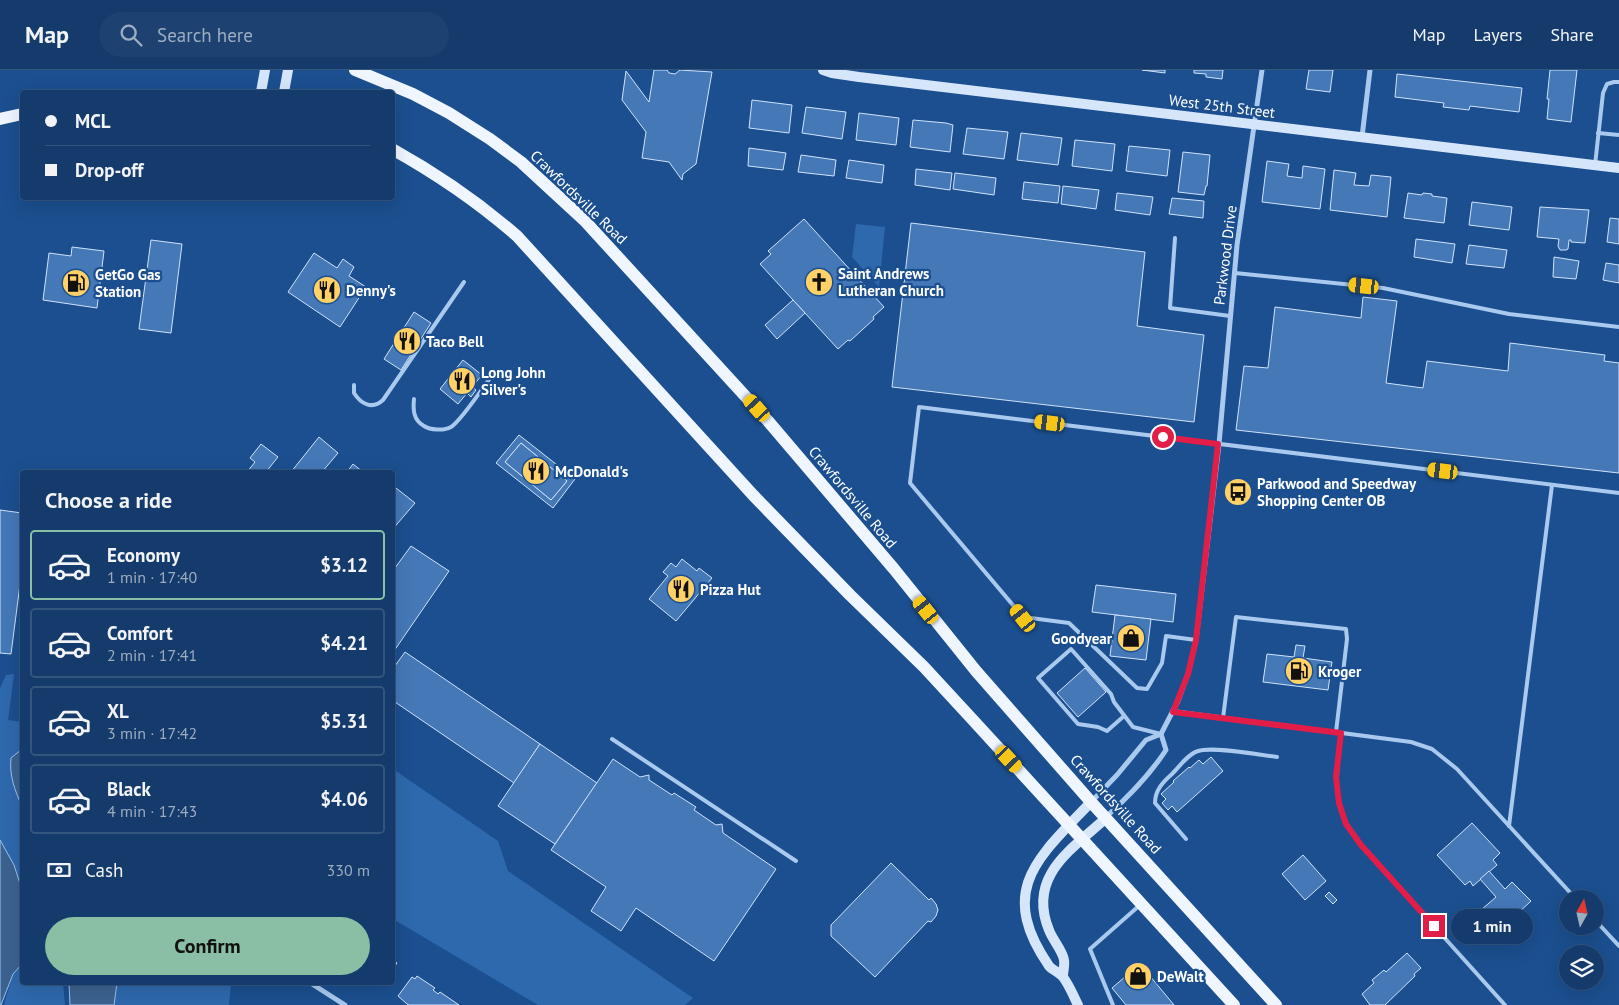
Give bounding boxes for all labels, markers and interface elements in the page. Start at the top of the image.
search box [99,12,449,57]
text: Map [25,19,69,50]
icon: search [117,21,145,49]
text: Search here [157,23,253,47]
text: Map [1413,23,1445,46]
text: Layers [1473,23,1522,46]
text: Share [1550,23,1594,46]
street label: West 25th Street [1168,90,1276,122]
text: MCL [75,109,111,133]
street label: Crawfordsville Road [527,146,631,248]
text: Drop-off [75,158,143,182]
street label: Parkwood Drive [1209,204,1241,306]
place label: Saint Andrews Lutheran Church [838,264,944,300]
place label: GetGo Gas Station [95,265,161,301]
church icon: Saint Andrews Lutheran Church [804,267,834,297]
fuel station icon: GetGo Gas Station [61,268,91,298]
restaurant icon: Denny's [312,275,342,305]
car [1348,277,1379,295]
place label: Denny's [346,281,396,300]
restaurant icon: Taco Bell [392,326,422,356]
place label: Taco Bell [426,332,484,351]
place label: Long John Silver's [481,363,546,399]
restaurant icon: Long John Silver's [447,366,477,396]
car [741,392,772,424]
car [1034,414,1065,432]
route start [1152,426,1174,448]
street label: Crawfordsville Road [805,442,901,552]
restaurant icon: McDonald's [521,456,551,486]
place label: McDonald's [555,462,628,481]
car [1427,462,1458,480]
place label: Parkwood and Speedway Shopping Center OB [1257,474,1417,510]
bus stop icon: Parkwood and Speedway Shopping Center OB [1223,477,1253,507]
text: Choose a ride [45,486,172,514]
icon: car [47,543,92,588]
text: Economy [107,543,180,567]
text: $3.12 [320,553,368,577]
text: 1 min · 17:40 [107,567,197,587]
restaurant icon: Pizza Hut [666,574,696,604]
place label: Pizza Hut [700,580,761,599]
car [910,594,941,626]
car [1007,602,1038,634]
icon: car [47,621,92,666]
text: Comfort [107,621,173,645]
shop icon: Goodyear [1116,623,1146,653]
place label: Goodyear [1051,629,1113,648]
text: $4.21 [320,631,368,655]
text: 2 min · 17:41 [107,645,197,665]
fuel station icon: Kroger [1284,656,1314,686]
place label: Kroger [1318,662,1362,681]
icon: car [47,699,92,744]
text: XL [107,699,129,723]
text: $5.31 [320,709,368,733]
text: 3 min · 17:42 [107,723,197,743]
car [993,743,1024,775]
street label: Crawfordsville Road [1066,750,1166,858]
icon: car [47,777,92,822]
text: Black [107,777,151,801]
text: $4.06 [320,787,368,811]
text: 4 min · 17:43 [107,801,197,821]
icon: cash [45,856,73,884]
text: Cash [85,858,123,882]
text: 330 m [327,860,370,880]
north arrow [1559,890,1604,935]
map controls [1559,890,1604,990]
callout: 1 min [1452,908,1534,944]
route end [1423,915,1445,937]
text: 1 min [1472,916,1512,936]
button: Confirm [45,917,370,975]
button: layers [1559,945,1604,990]
shop icon: DeWalt [1123,961,1153,991]
place label: DeWalt [1157,967,1204,986]

